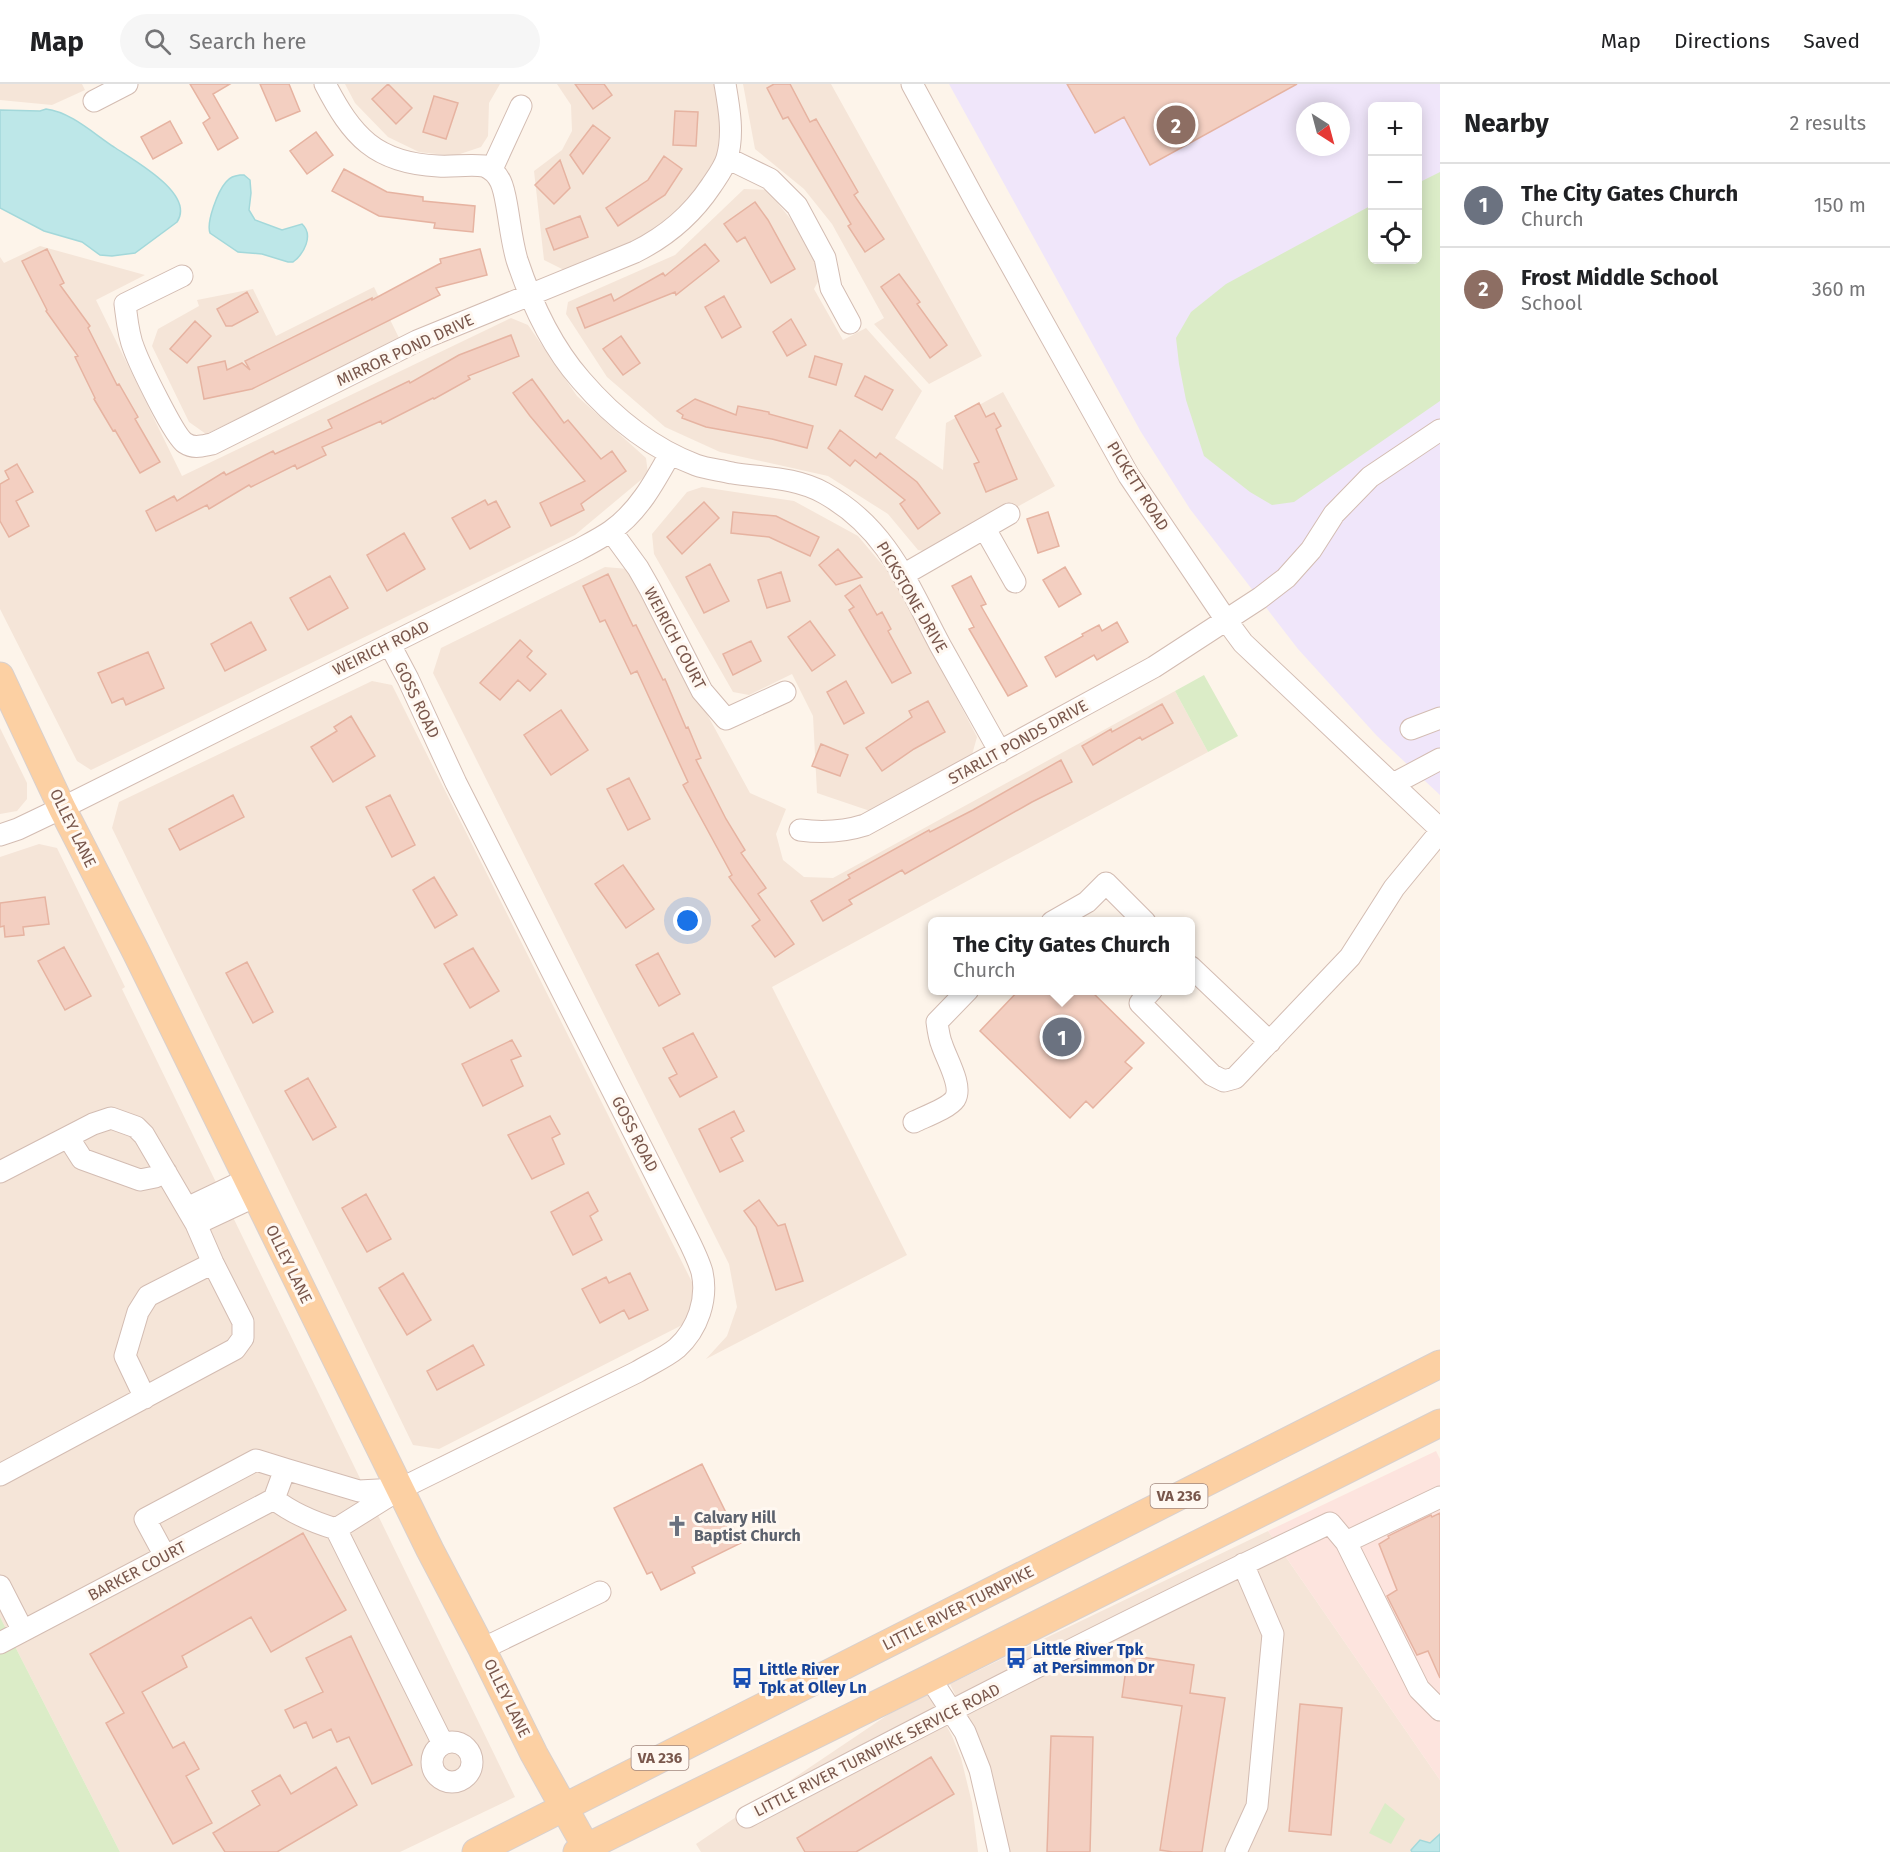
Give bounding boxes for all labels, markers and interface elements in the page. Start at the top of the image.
search box [120,14,540,68]
text: Map [30,25,84,58]
icon: search [141,25,174,58]
text: Search here [189,28,307,55]
text: Map [1601,28,1641,54]
text: Directions [1674,28,1770,54]
text: Saved [1803,28,1860,54]
pin: 2 [1156,102,1196,147]
north arrow [1296,102,1350,156]
map controls [1368,102,1422,264]
button: + [1368,102,1422,156]
text: Nearby [1464,108,1549,139]
text: 2 results [1789,111,1866,135]
button: − [1368,156,1422,210]
text: The City Gates Church [1521,180,1738,207]
text: 1 [1479,193,1488,217]
text: 150 m [1814,193,1866,217]
text: Church [1521,207,1584,231]
button: locate [1368,210,1422,264]
text: Frost Middle School [1521,264,1718,291]
text: 2 [1478,277,1489,301]
text: 360 m [1812,277,1866,301]
text: School [1521,291,1582,315]
street label: MIRROR POND DRIVE [333,310,477,390]
street label: PICKETT ROAD [1103,438,1173,534]
street label: PICKSTONE DRIVE [872,538,952,656]
street label: WEIRICH COURT [640,584,710,693]
street label: WEIRICH ROAD [330,616,432,680]
street label: GOSS ROAD [390,659,444,741]
street label: STARLIT PONDS DRIVE [945,696,1091,788]
street label: OLLEY LANE [46,786,100,870]
your location [673,906,702,935]
popup [928,917,1195,995]
text: The City Gates Church [953,931,1170,958]
text: Church [953,958,1016,982]
pin: 1 [1042,1014,1082,1060]
street label: GOSS ROAD [608,1093,662,1175]
street label: OLLEY LANE [262,1222,316,1306]
road number: VA 236 [1150,1484,1208,1508]
place label: Calvary Hill Baptist Church [694,1508,801,1545]
church icon: Calvary Hill Baptist Church [665,1514,689,1538]
street label: BARKER COURT [85,1537,190,1605]
street label: LITTLE RIVER TURNPIKE [879,1562,1037,1654]
place label: Little River Tpk at Persimmon Dr [1033,1640,1155,1677]
bus stop icon: Little River Tpk at Persimmon Dr [1004,1646,1028,1670]
street label: OLLEY LANE [480,1656,534,1740]
place label: Little River Tpk at Olley Ln [759,1660,867,1697]
bus stop icon: Little River Tpk at Olley Ln [730,1666,754,1690]
street label: LITTLE RIVER TURNPIKE SERVICE ROAD [751,1679,1003,1821]
road number: VA 236 [632,1746,688,1770]

